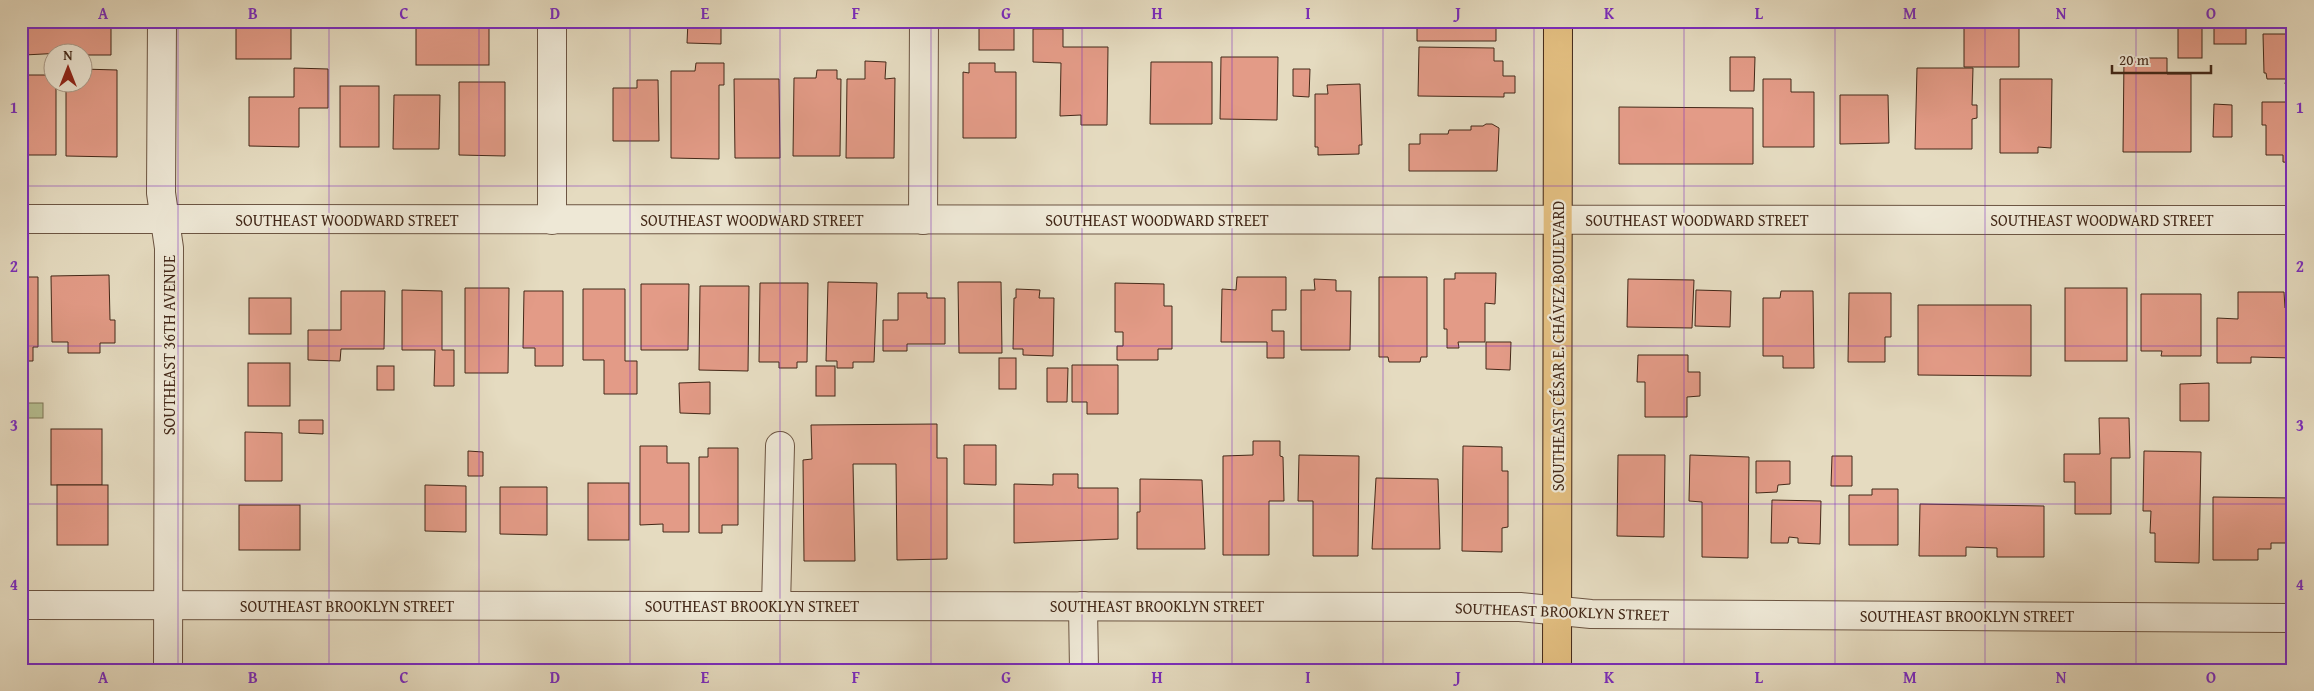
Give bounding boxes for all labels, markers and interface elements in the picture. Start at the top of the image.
text: A [98,1,109,25]
text: B [248,1,258,25]
text: C [399,1,409,25]
text: D [550,1,560,25]
text: E [701,1,710,25]
text: F [852,1,860,25]
text: G [1001,1,1011,25]
text: H [1151,1,1163,25]
text: I [1305,1,1311,25]
text: J [1452,1,1461,25]
text: K [1604,1,1615,25]
text: L [1755,1,1764,25]
text: M [1903,1,1917,25]
text: N [2056,1,2067,25]
text: O [2206,1,2216,25]
north arrow [42,42,92,92]
scale bar [2112,42,2210,74]
text: N [63,45,73,65]
text: 20 m [2119,49,2150,70]
text: 1 [10,95,18,119]
text: 1 [2296,95,2304,119]
street label: SOUTHEAST CÉSAR E. CHÁVEZ BOULEVARD [1546,200,1570,491]
street label: SOUTHEAST WOODWARD STREET [235,208,459,232]
street label: SOUTHEAST WOODWARD STREET [640,208,864,232]
street label: SOUTHEAST WOODWARD STREET [1045,208,1269,232]
street label: SOUTHEAST WOODWARD STREET [1585,208,1809,232]
street label: SOUTHEAST WOODWARD STREET [1990,208,2214,232]
text: 2 [10,254,18,278]
text: 2 [2296,254,2304,278]
street label: SOUTHEAST 36TH AVENUE [157,255,181,435]
text: 3 [10,413,18,437]
text: 3 [2296,413,2304,437]
text: 4 [10,572,18,596]
text: 4 [2296,572,2304,596]
street label: SOUTHEAST BROOKLYN STREET [240,594,454,618]
street label: SOUTHEAST BROOKLYN STREET [645,594,859,618]
street label: SOUTHEAST BROOKLYN STREET [1050,594,1264,618]
street label: SOUTHEAST BROOKLYN STREET [1454,595,1670,627]
street label: SOUTHEAST BROOKLYN STREET [1860,604,2074,628]
text: A [98,665,109,689]
text: B [248,665,258,689]
text: C [399,665,409,689]
text: D [550,665,560,689]
text: E [701,665,710,689]
text: F [852,665,860,689]
text: G [1001,665,1011,689]
text: H [1151,665,1163,689]
text: I [1305,665,1311,689]
text: J [1452,665,1461,689]
text: K [1604,665,1615,689]
text: L [1755,665,1764,689]
text: M [1903,665,1917,689]
text: N [2056,665,2067,689]
text: O [2206,665,2216,689]

